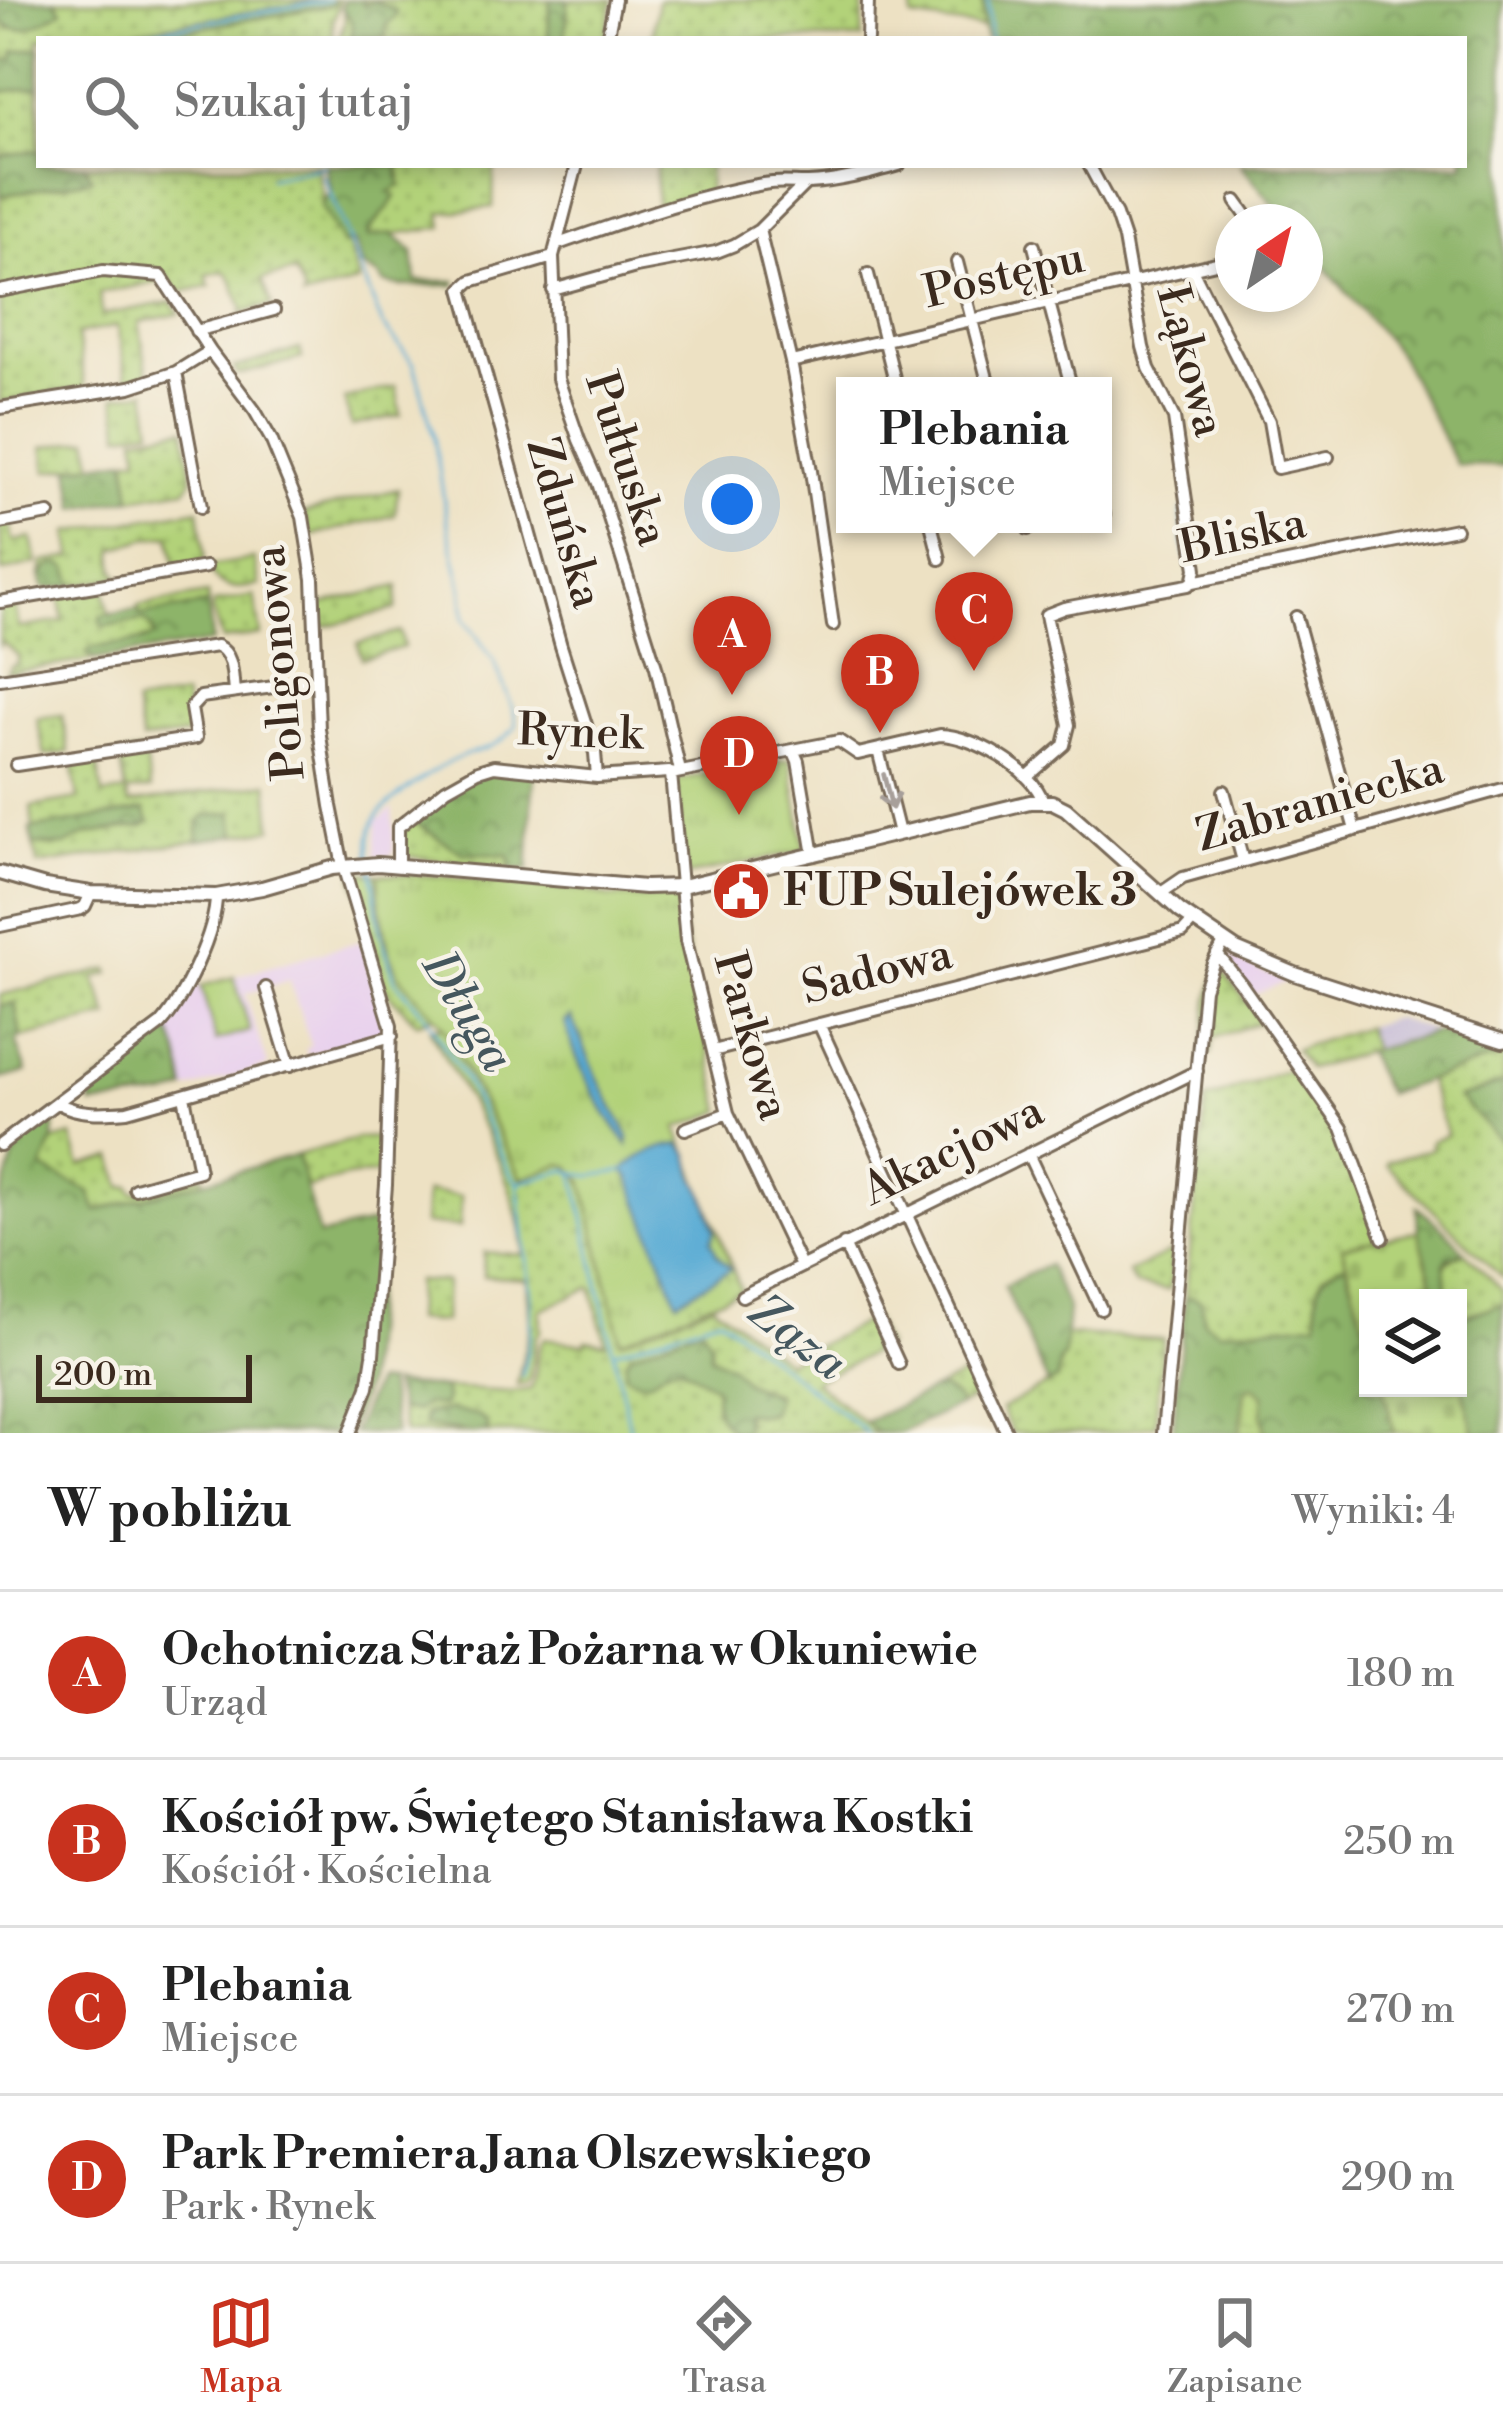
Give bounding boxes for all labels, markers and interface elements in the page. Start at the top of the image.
search box [36,36,1467,168]
icon: search [78,69,144,135]
text: Szukaj tutaj [174,74,414,131]
north arrow [1215,204,1323,312]
street label: Postępu [918,230,1090,322]
street label: Łąkowa [1143,279,1238,443]
street label: Pułtuska [571,365,681,553]
popup [836,377,1112,533]
text: Plebania [879,402,1069,459]
street label: Zduńska [513,431,616,615]
text: Miejsce [879,459,1016,508]
your location [702,474,762,534]
street label: Bliska [1174,495,1311,577]
street label: Poligonowa [241,543,319,783]
pin: C [935,572,1013,671]
pin: A [693,596,771,695]
pin: B [841,634,919,733]
street label: Rynek [516,702,646,764]
pin: D [700,716,778,815]
street label: Zabraniecka [1190,740,1450,865]
one-way arrow [878,772,900,810]
public building icon: FUP Sulejówek 3 [710,860,772,922]
place label: FUP Sulejówek 3 [783,863,1137,920]
street label: Sadowa [796,926,958,1018]
water label: Długa [407,940,526,1083]
street label: Parkowa [700,946,802,1127]
street label: Akacjowa [852,1083,1053,1220]
water label: Ząza [736,1282,858,1394]
map controls [1359,1289,1467,1397]
button: layers [1359,1289,1467,1397]
scale bar [36,1349,252,1402]
text: 200 m [54,1355,152,1396]
text: W pobliżu [48,1479,291,1543]
text: Wyniki: 4 [1292,1487,1455,1536]
text: Ochotnicza Straż Pożarna w Okuniewie [162,1622,978,1679]
text: A [73,1650,101,1699]
text: 180 m [1347,1650,1455,1699]
text: Urząd [162,1679,267,1728]
text: Kościół pw. Świętego Stanisława Kostki [162,1790,973,1847]
text: B [72,1818,102,1867]
text: 250 m [1343,1818,1455,1867]
text: Kościół · Kościelna [162,1847,492,1896]
text: Plebania [162,1958,352,2015]
text: C [73,1986,101,2035]
text: 270 m [1346,1986,1455,2035]
text: Miejsce [162,2015,298,2064]
text: Park Premiera Jana Olszewskiego [162,2126,872,2183]
text: D [71,2154,103,2203]
text: 290 m [1341,2154,1455,2203]
text: Park · Rynek [162,2183,374,2232]
tab: Mapa [200,2290,282,2403]
tab: Trasa [683,2290,766,2403]
tab: Zapisane [1167,2290,1303,2403]

